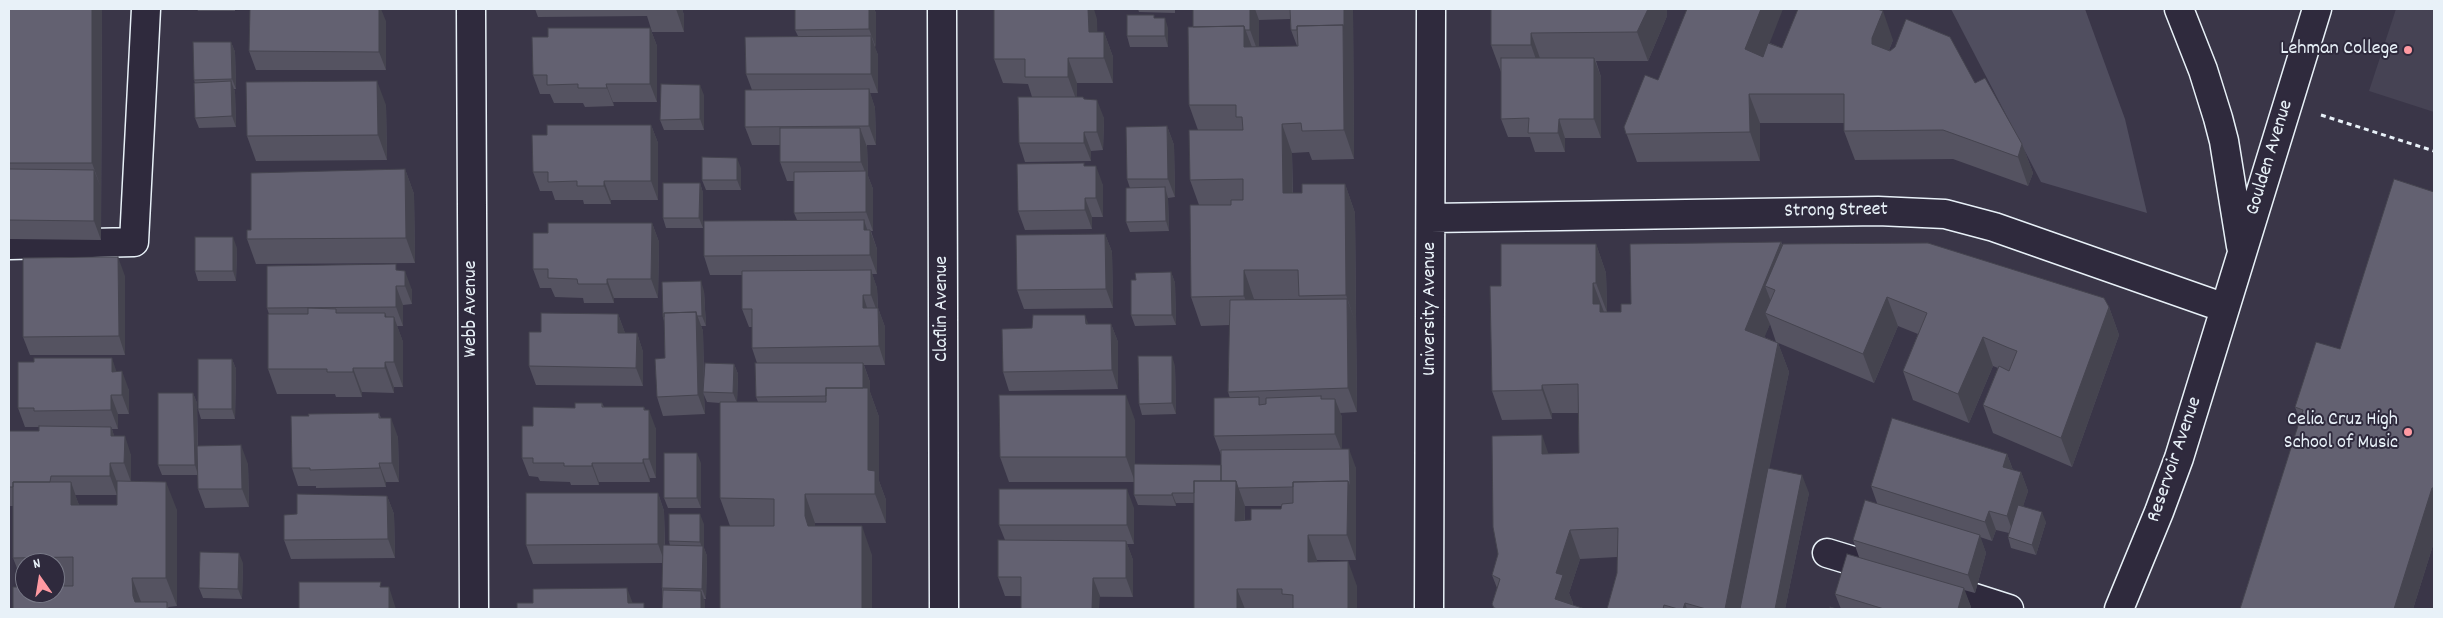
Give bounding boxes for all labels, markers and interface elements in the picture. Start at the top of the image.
place label: Lehman College [2280,38,2398,62]
marker: Lehman College [2402,44,2414,56]
street label: Goulden Avenue [2242,98,2300,218]
street label: Strong Street [1784,199,1888,225]
street label: University Avenue [1419,242,1443,376]
street label: Claflin Avenue [931,256,955,362]
street label: Webb Avenue [460,261,484,357]
street label: Reservoir Avenue [2143,394,2209,526]
place label: Celia Cruz High School of Music [2284,409,2398,456]
marker: Celia Cruz High School of Music [2402,426,2414,438]
north arrow [15,553,65,603]
text: N [31,554,42,575]

